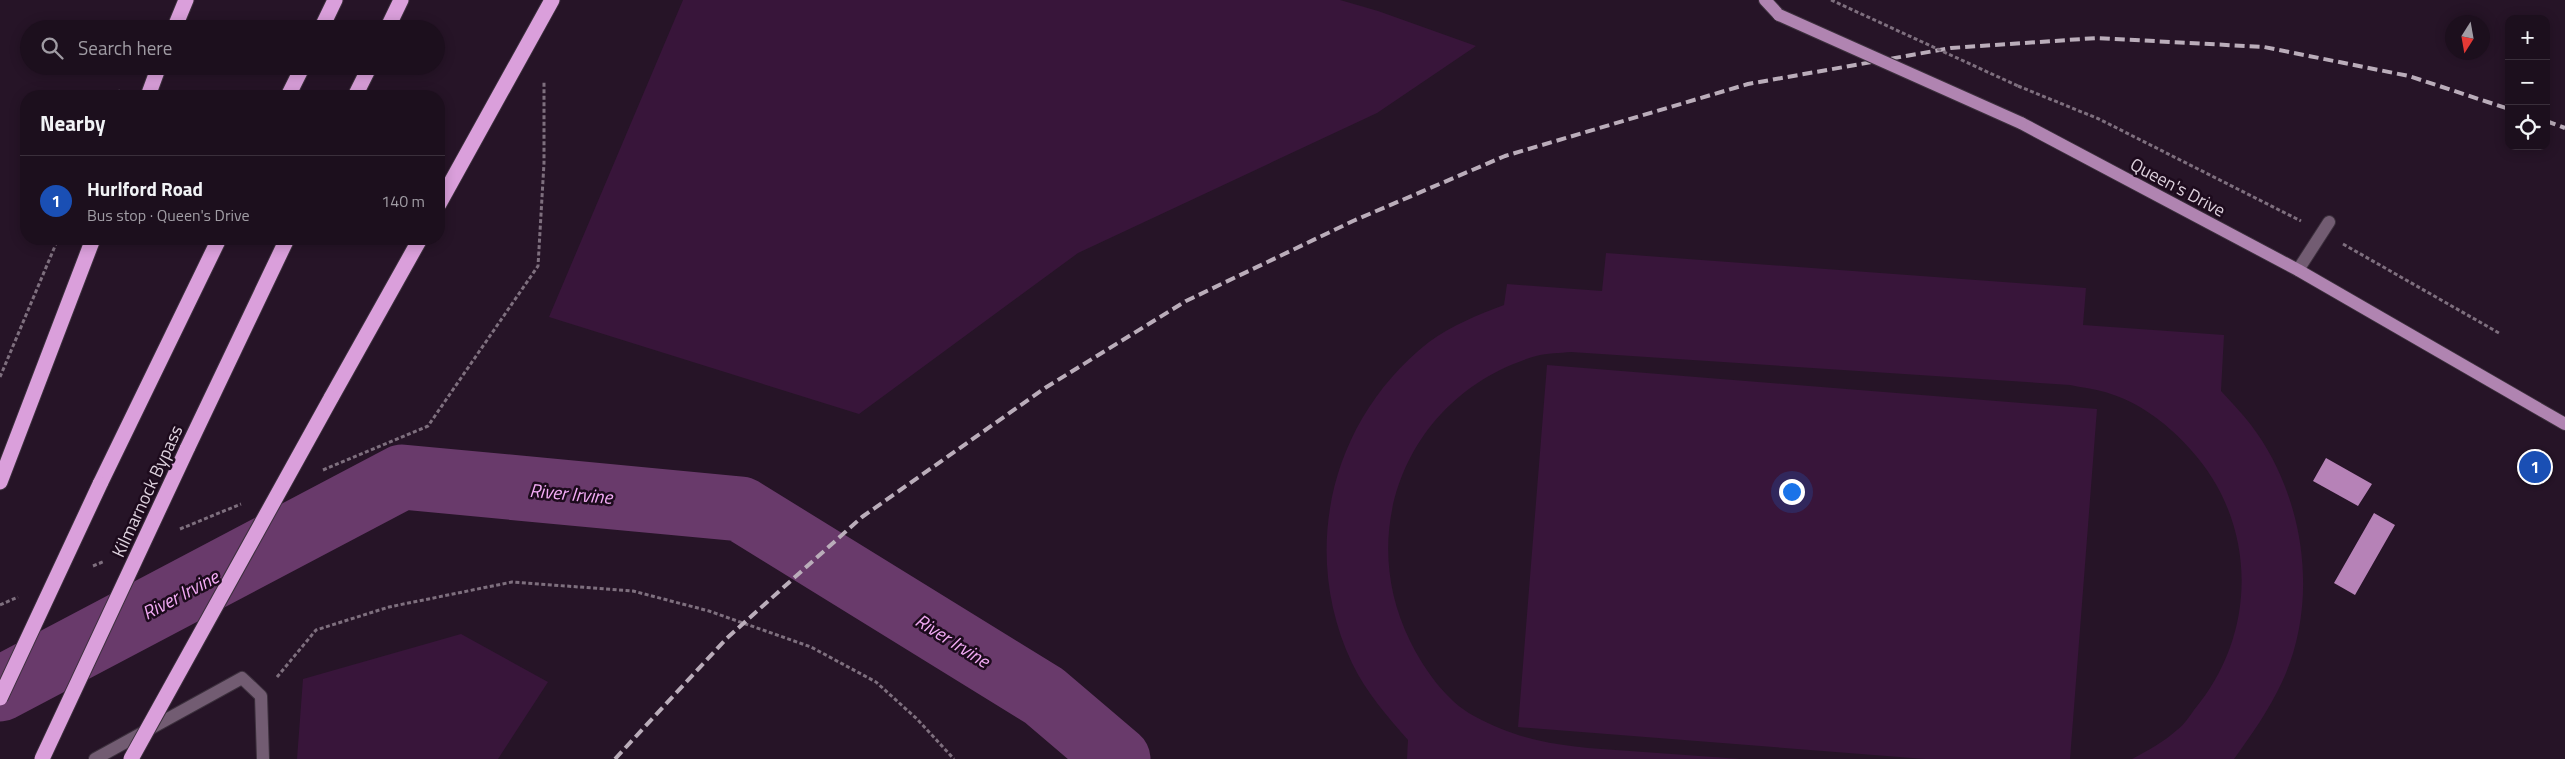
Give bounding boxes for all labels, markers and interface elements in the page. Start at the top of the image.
north arrow [2445,15,2490,60]
map controls [2505,15,2550,150]
button: + [2505,15,2550,60]
search box [20,20,445,75]
text: Search here [78,33,172,62]
icon: search [38,34,66,62]
button: − [2505,60,2550,105]
button: locate [2505,105,2550,150]
text: Nearby [40,107,105,139]
street label: Queen's Drive [2126,151,2230,223]
text: Hurlford Road [87,174,203,203]
text: 1 [52,189,60,213]
text: 140 m [381,189,425,213]
text: Bus stop · Queen's Drive [87,203,250,227]
street label: Kilmarnock Bypass [105,420,189,562]
pin: 1 [2519,448,2551,486]
water label: River Irvine [528,475,615,511]
your location [1779,479,1805,505]
water label: River Irvine [136,561,225,626]
water label: River Irvine [910,606,997,675]

